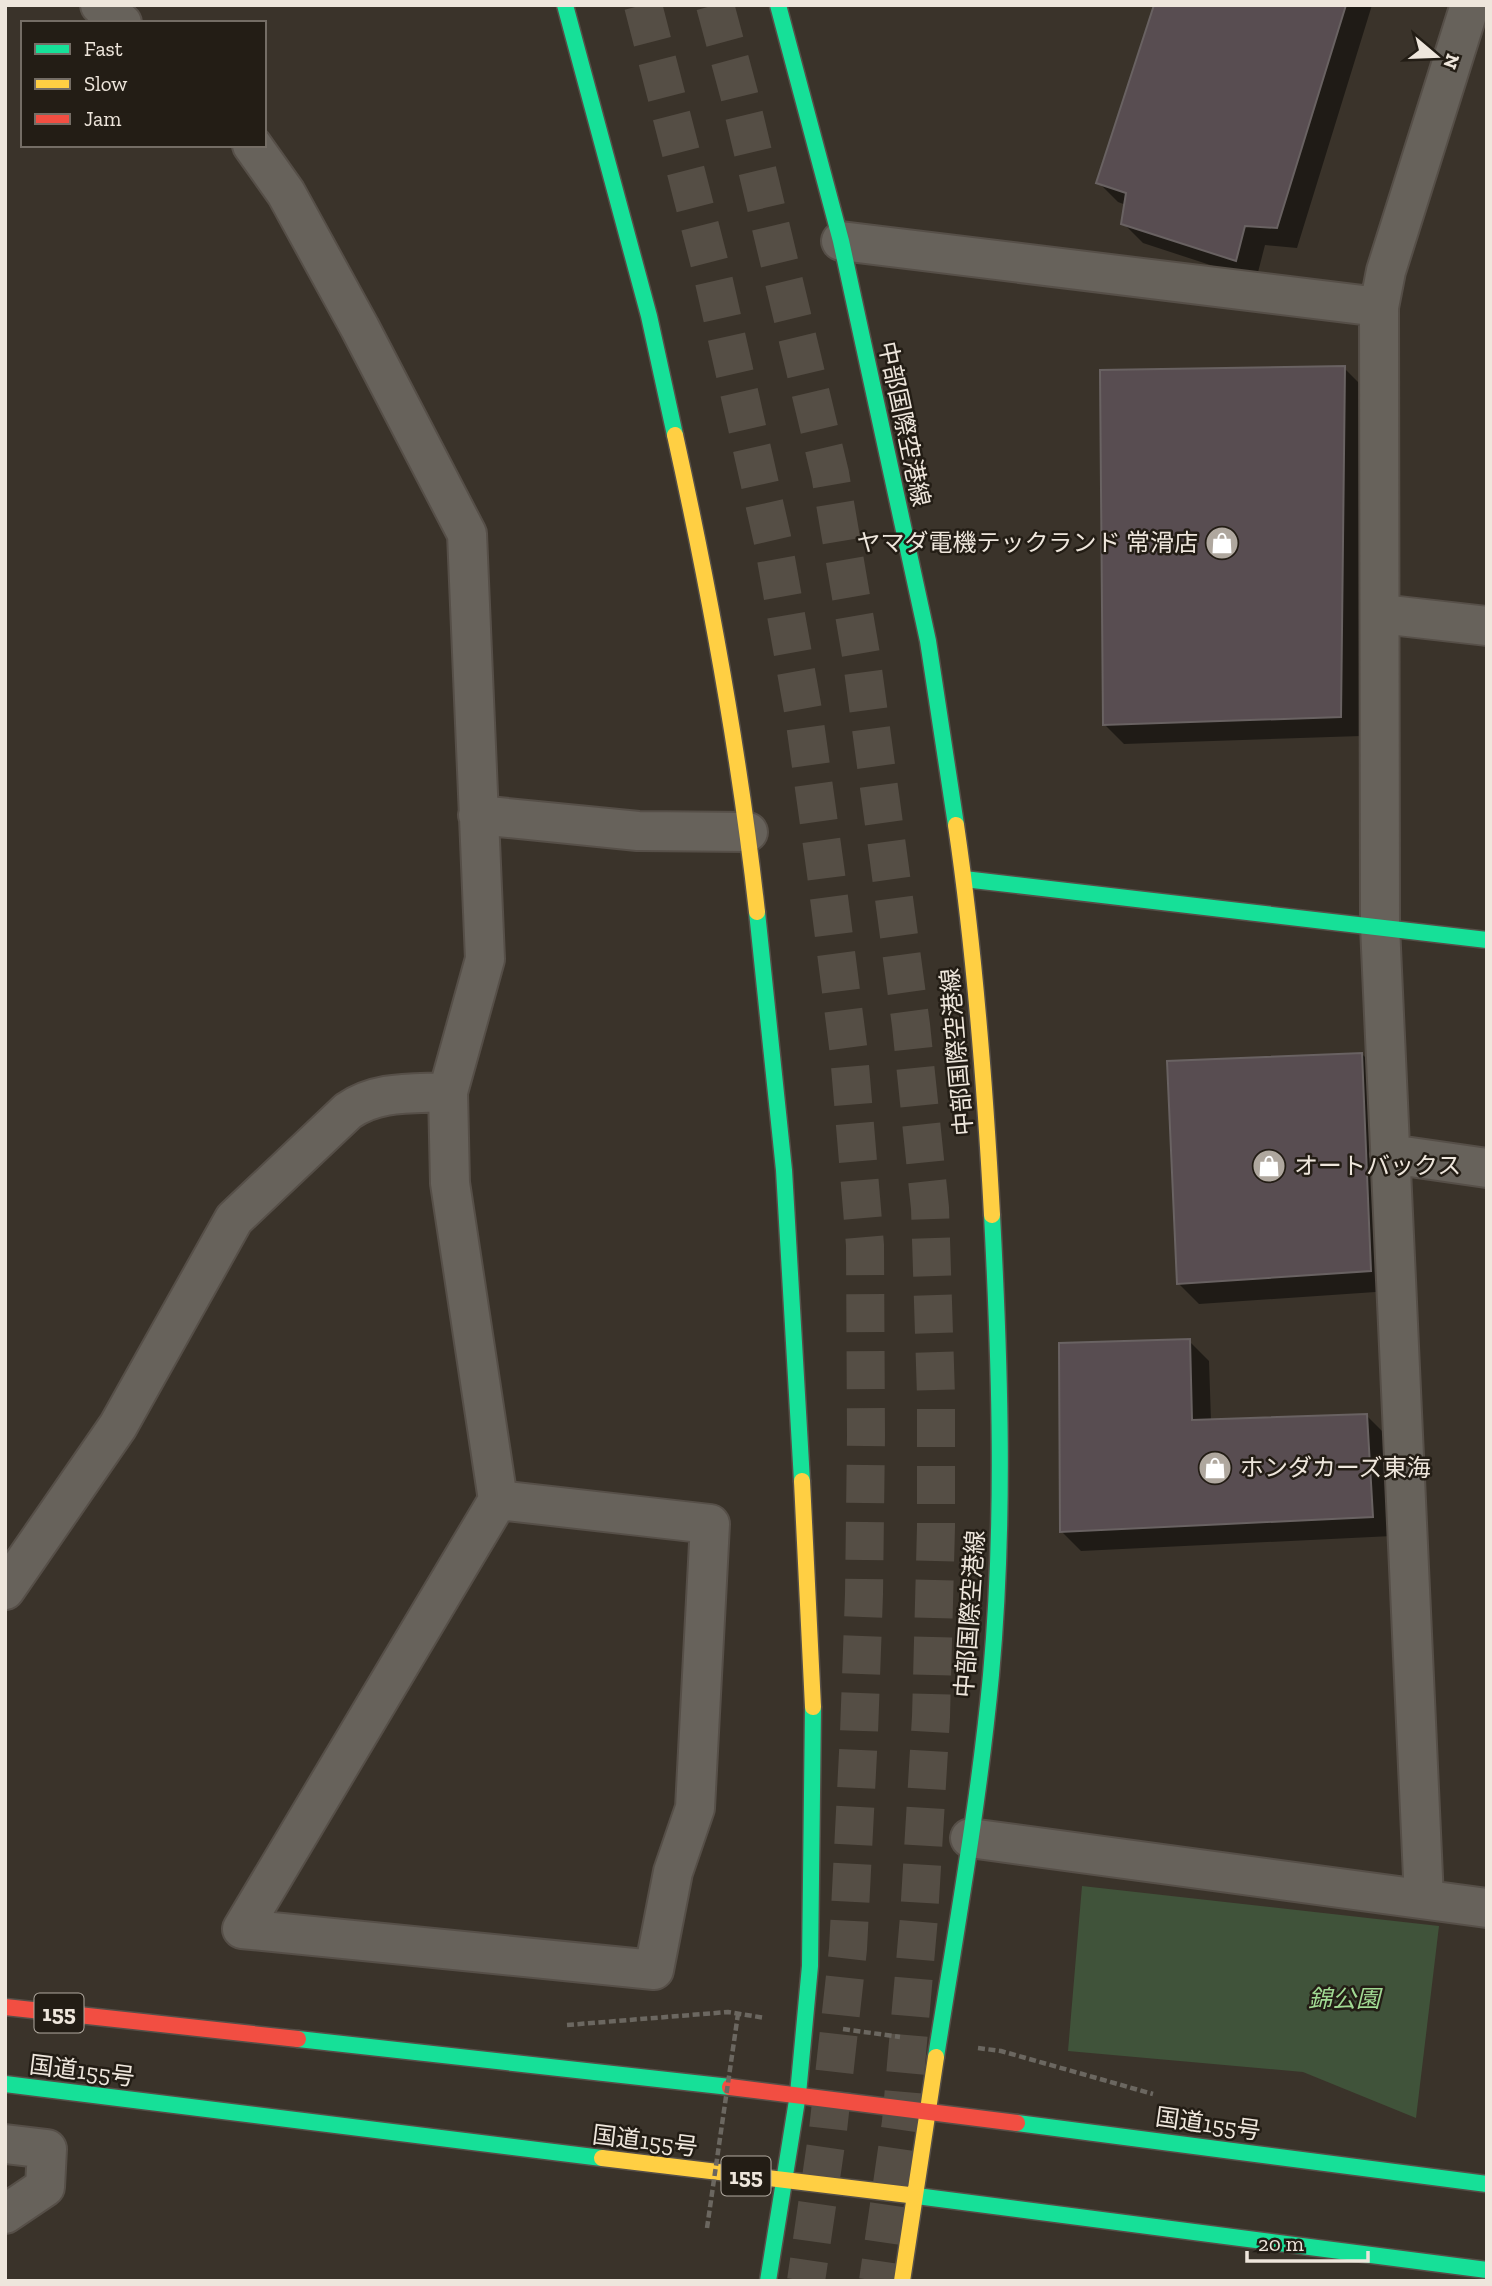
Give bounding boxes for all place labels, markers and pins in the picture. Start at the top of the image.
shop icon: ヤマダ電機テックランド 常滑店 [1203,524,1241,562]
place label: ヤマダ電機テックランド 常滑店 [857,528,1198,557]
shop icon: オートバックス [1250,1147,1288,1185]
place label: オートバックス [1294,1151,1461,1180]
shop icon: ホンダカーズ東海 [1196,1449,1234,1487]
place label: ホンダカーズ東海 [1240,1453,1431,1482]

